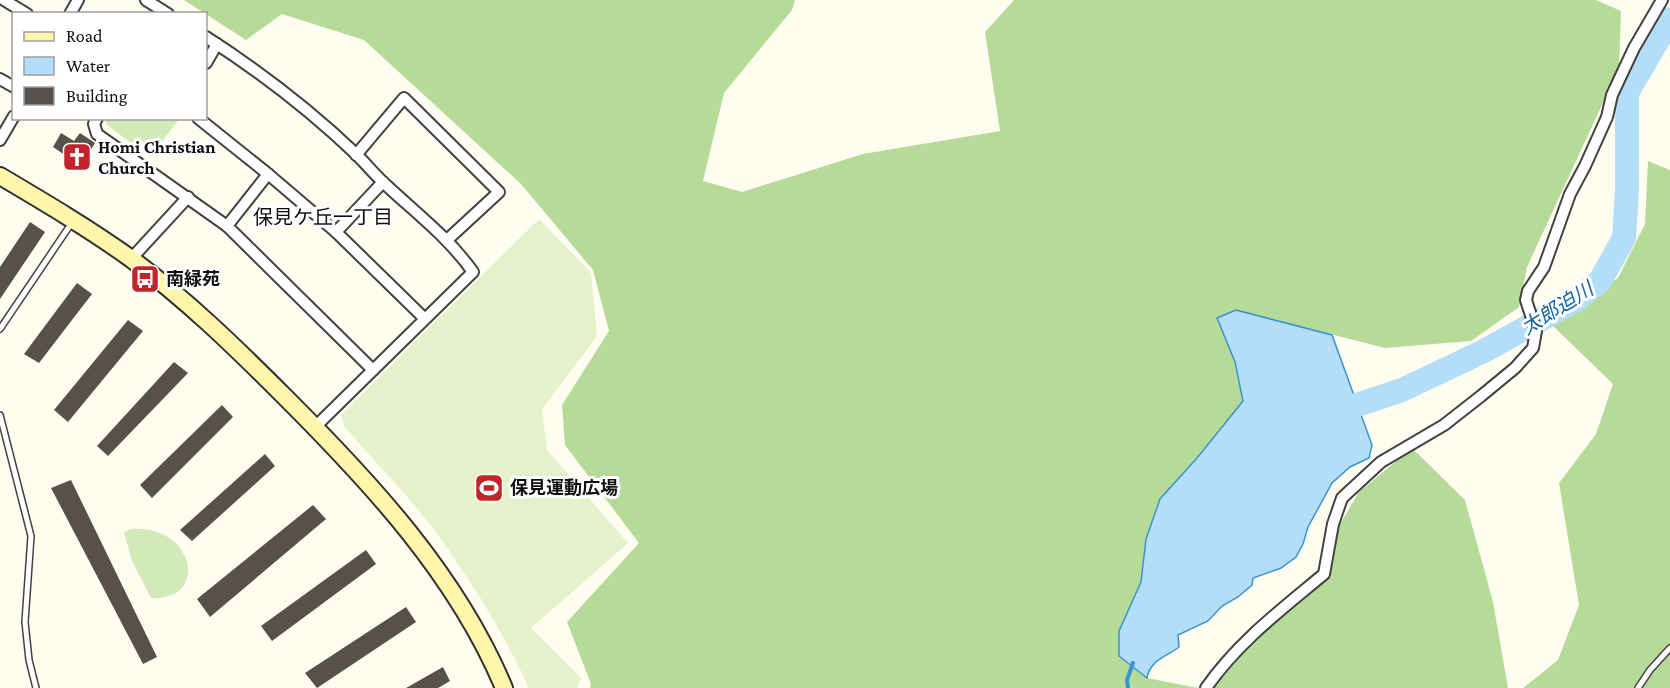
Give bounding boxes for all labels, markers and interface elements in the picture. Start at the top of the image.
legend [12,12,207,120]
text: Road [66,26,103,46]
text: Water [66,56,111,76]
text: Building [66,86,128,106]
place label: Homi Christian Church [98,137,216,178]
church icon: Homi Christian Church [61,141,93,173]
district label: 保見ケ丘一丁目 [253,206,393,228]
bus stop icon: 南緑苑 [129,263,161,295]
place label: 南緑苑 [166,269,220,289]
water label: 太郎迫川 [1517,276,1598,339]
sports icon: 保見運動広場 [473,472,505,504]
place label: 保見運動広場 [510,478,618,498]

